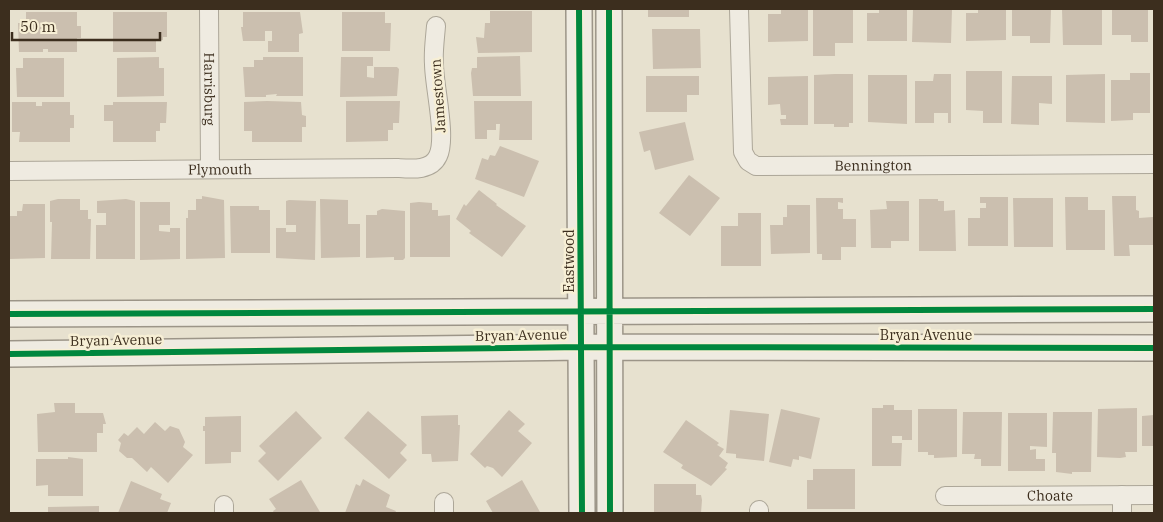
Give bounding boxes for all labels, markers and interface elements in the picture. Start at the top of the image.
scale bar [12,10,160,42]
text: 50 m [20,17,56,36]
street label: Harrisburg [200,52,219,126]
street label: Jamestown [426,58,450,134]
street label: Bennington [834,156,912,175]
street label: Plymouth [188,160,252,179]
street label: Eastwood [560,229,578,293]
street label: Bryan Avenue [475,325,567,345]
street label: Bryan Avenue [880,326,972,344]
street label: Bryan Avenue [70,330,162,350]
street label: Choate [1027,486,1073,505]

